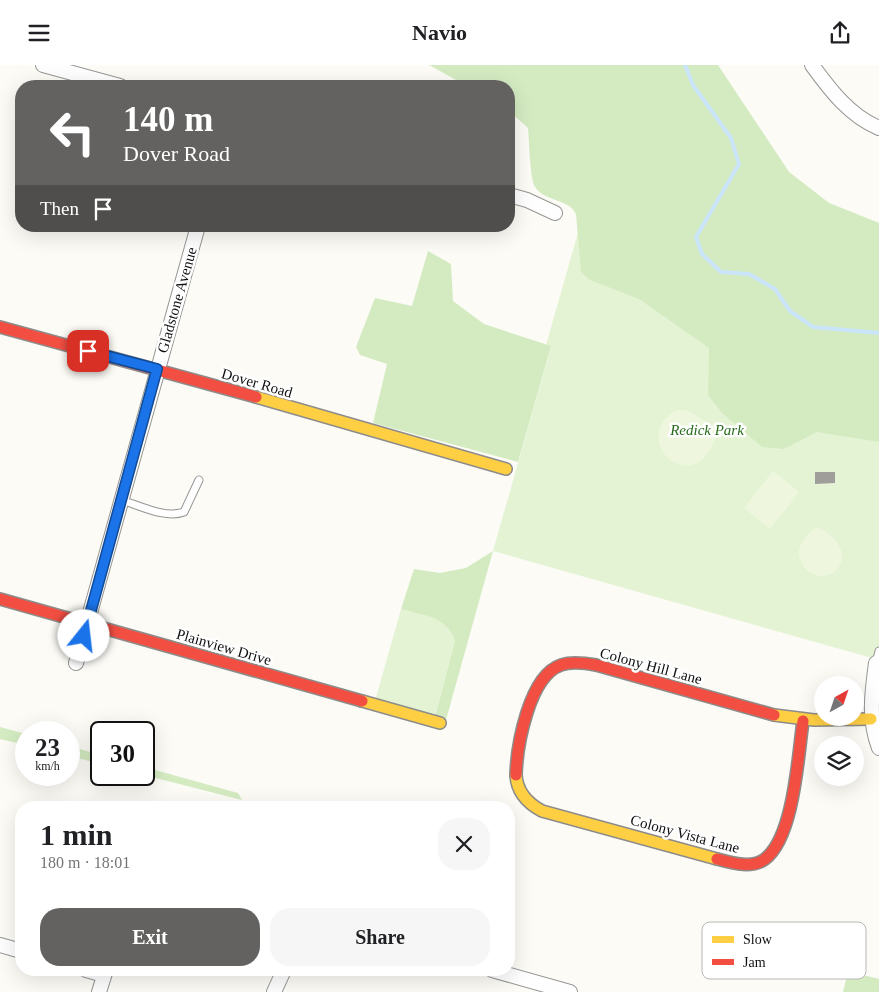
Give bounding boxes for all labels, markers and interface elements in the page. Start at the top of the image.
icon: menu [25,19,53,47]
icon: share [826,19,854,47]
text: Navio [412,20,467,45]
icon: left [40,100,105,165]
text: 140 m [123,100,213,139]
text: Dover Road [123,141,230,166]
icon: arrive [89,195,117,223]
text: Then [40,198,79,219]
street label: Gladstone Avenue [154,245,200,355]
pin [67,330,109,372]
icon: arrive [74,337,102,365]
street label: Dover Road [220,365,295,401]
park label: Redick Park [669,422,744,438]
position arrow [57,609,109,661]
street label: Plainview Drive [175,626,274,668]
street label: Colony Hill Lane [598,645,704,687]
north arrow [814,676,864,726]
map controls [814,676,864,786]
speed limit sign: 30 [90,721,155,786]
text: 23 [35,734,60,761]
button: layers [814,736,864,786]
text: km/h [35,759,60,773]
street label: Colony Vista Lane [629,812,742,856]
text: 1 min [40,818,113,851]
button: close [438,818,490,870]
text: 180 m · 18:01 [40,854,130,871]
button: Exit [40,908,260,966]
button: Share [270,908,490,966]
legend [702,922,866,979]
text: Slow [743,932,773,947]
text: Jam [743,955,766,970]

